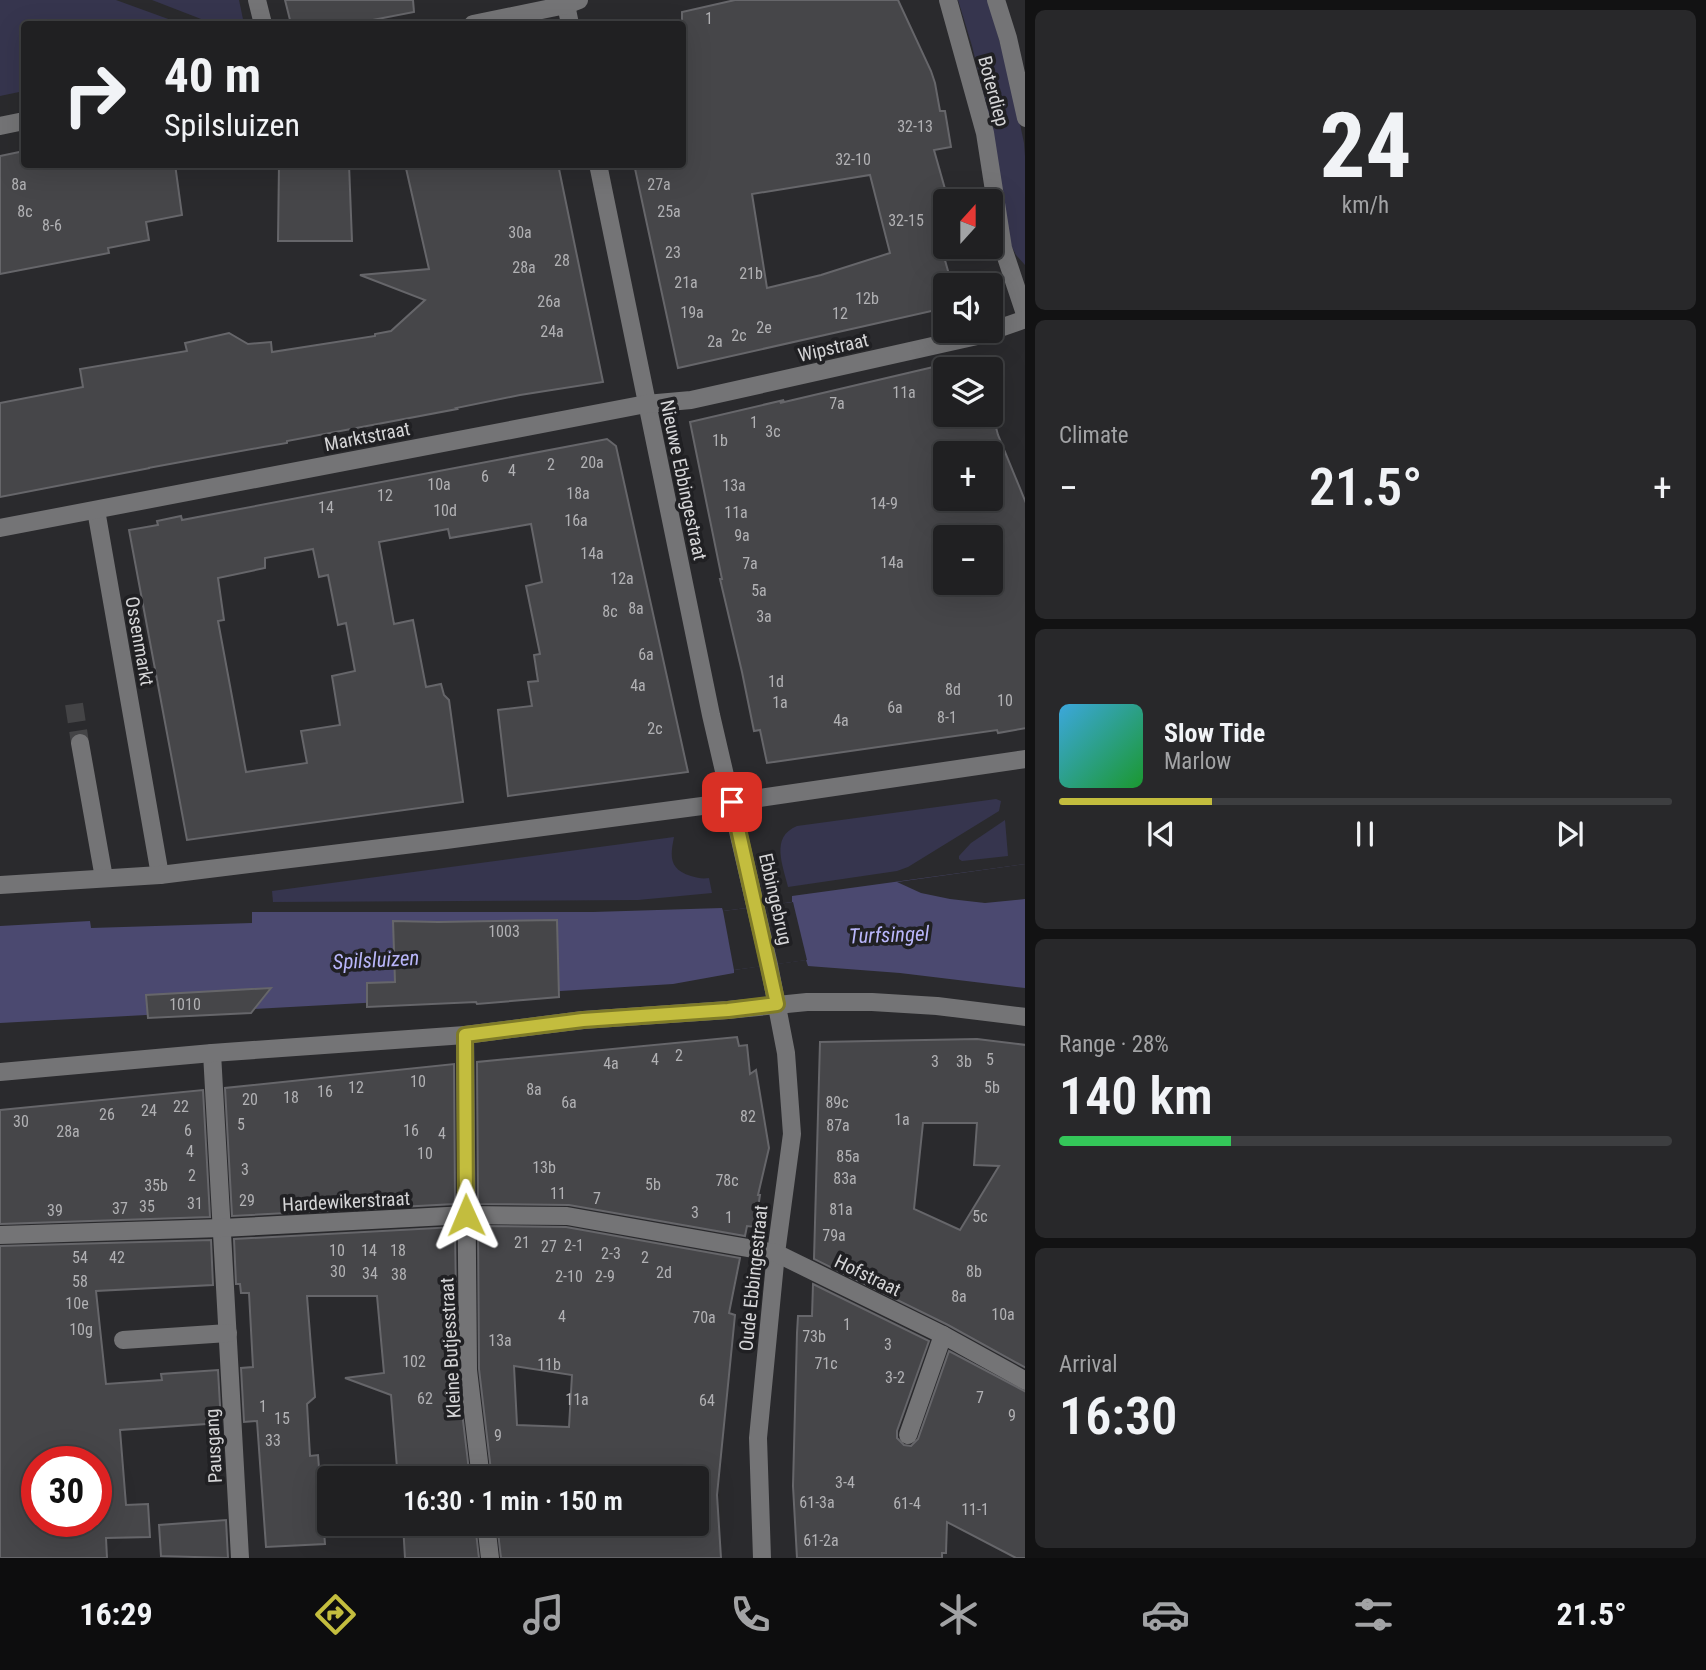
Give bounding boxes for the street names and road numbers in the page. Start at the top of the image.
street label: Boterdiep [973,53,1014,129]
street label: Wipstraat [796,328,871,367]
street label: Nieuwe Ebbingestraat [655,398,712,562]
street label: Marktstraat [322,417,412,456]
street label: Ossenmarkt [120,595,159,688]
street label: Ebbingebrug [754,851,797,947]
street label: Hardewikerstraat [281,1187,411,1216]
street label: Oude Ebbingestraat [734,1204,773,1352]
street label: Hofstraat [831,1250,905,1301]
street label: Kleine Butjesstraat [435,1277,466,1419]
street label: Pausgang [200,1408,227,1484]

